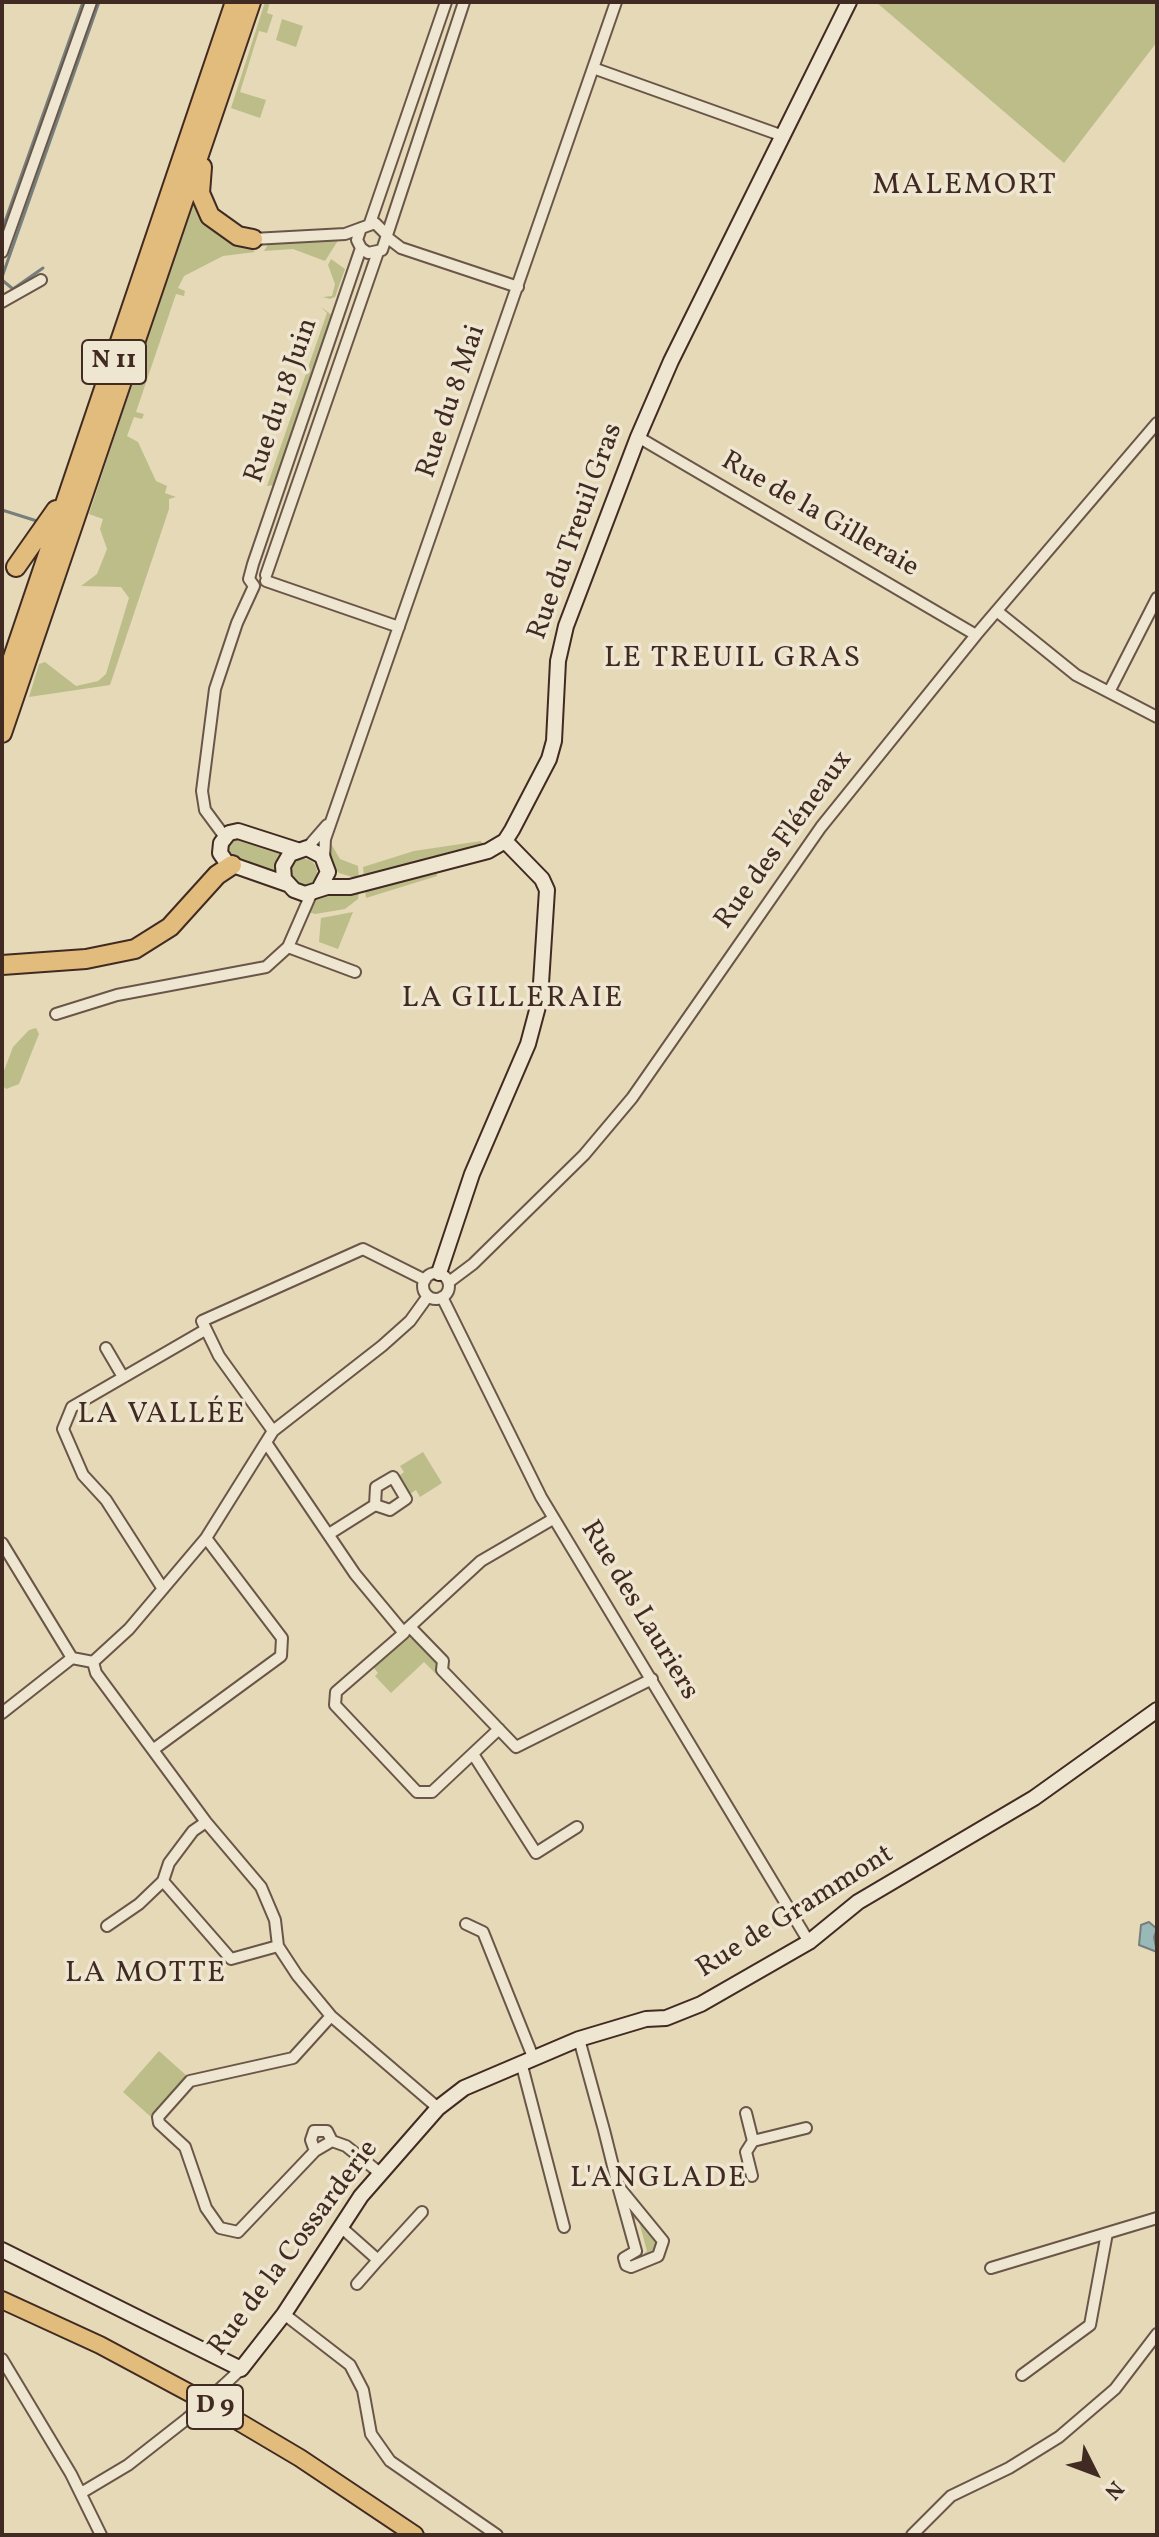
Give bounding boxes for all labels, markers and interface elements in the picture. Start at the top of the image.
district label: MALEMORT [872,169,1058,205]
street label: Rue du 18 Juin [239,314,327,488]
street label: Rue du 8 Mai [411,321,495,483]
road number: N 11 [82,340,146,384]
street label: Rue du Treuil Gras [522,419,632,645]
street label: Rue de la Gilleraie [714,446,924,586]
district label: LE TREUIL GRAS [604,642,862,678]
street label: Rue des Fléneaux [709,745,861,937]
district label: LA GILLERAIE [402,982,624,1018]
district label: LA VALLÉE [77,1398,247,1434]
street label: Rue des Lauriers [571,1515,705,1707]
street label: Rue de Grammont [691,1839,901,1987]
district label: LA MOTTE [65,1957,227,1993]
street label: Rue de la Cossarderie [203,2134,387,2364]
district label: L'ANGLADE [570,2162,748,2198]
road number: D 9 [187,2385,243,2429]
north arrow [1055,2433,1135,2513]
text: N [1096,2473,1130,2506]

